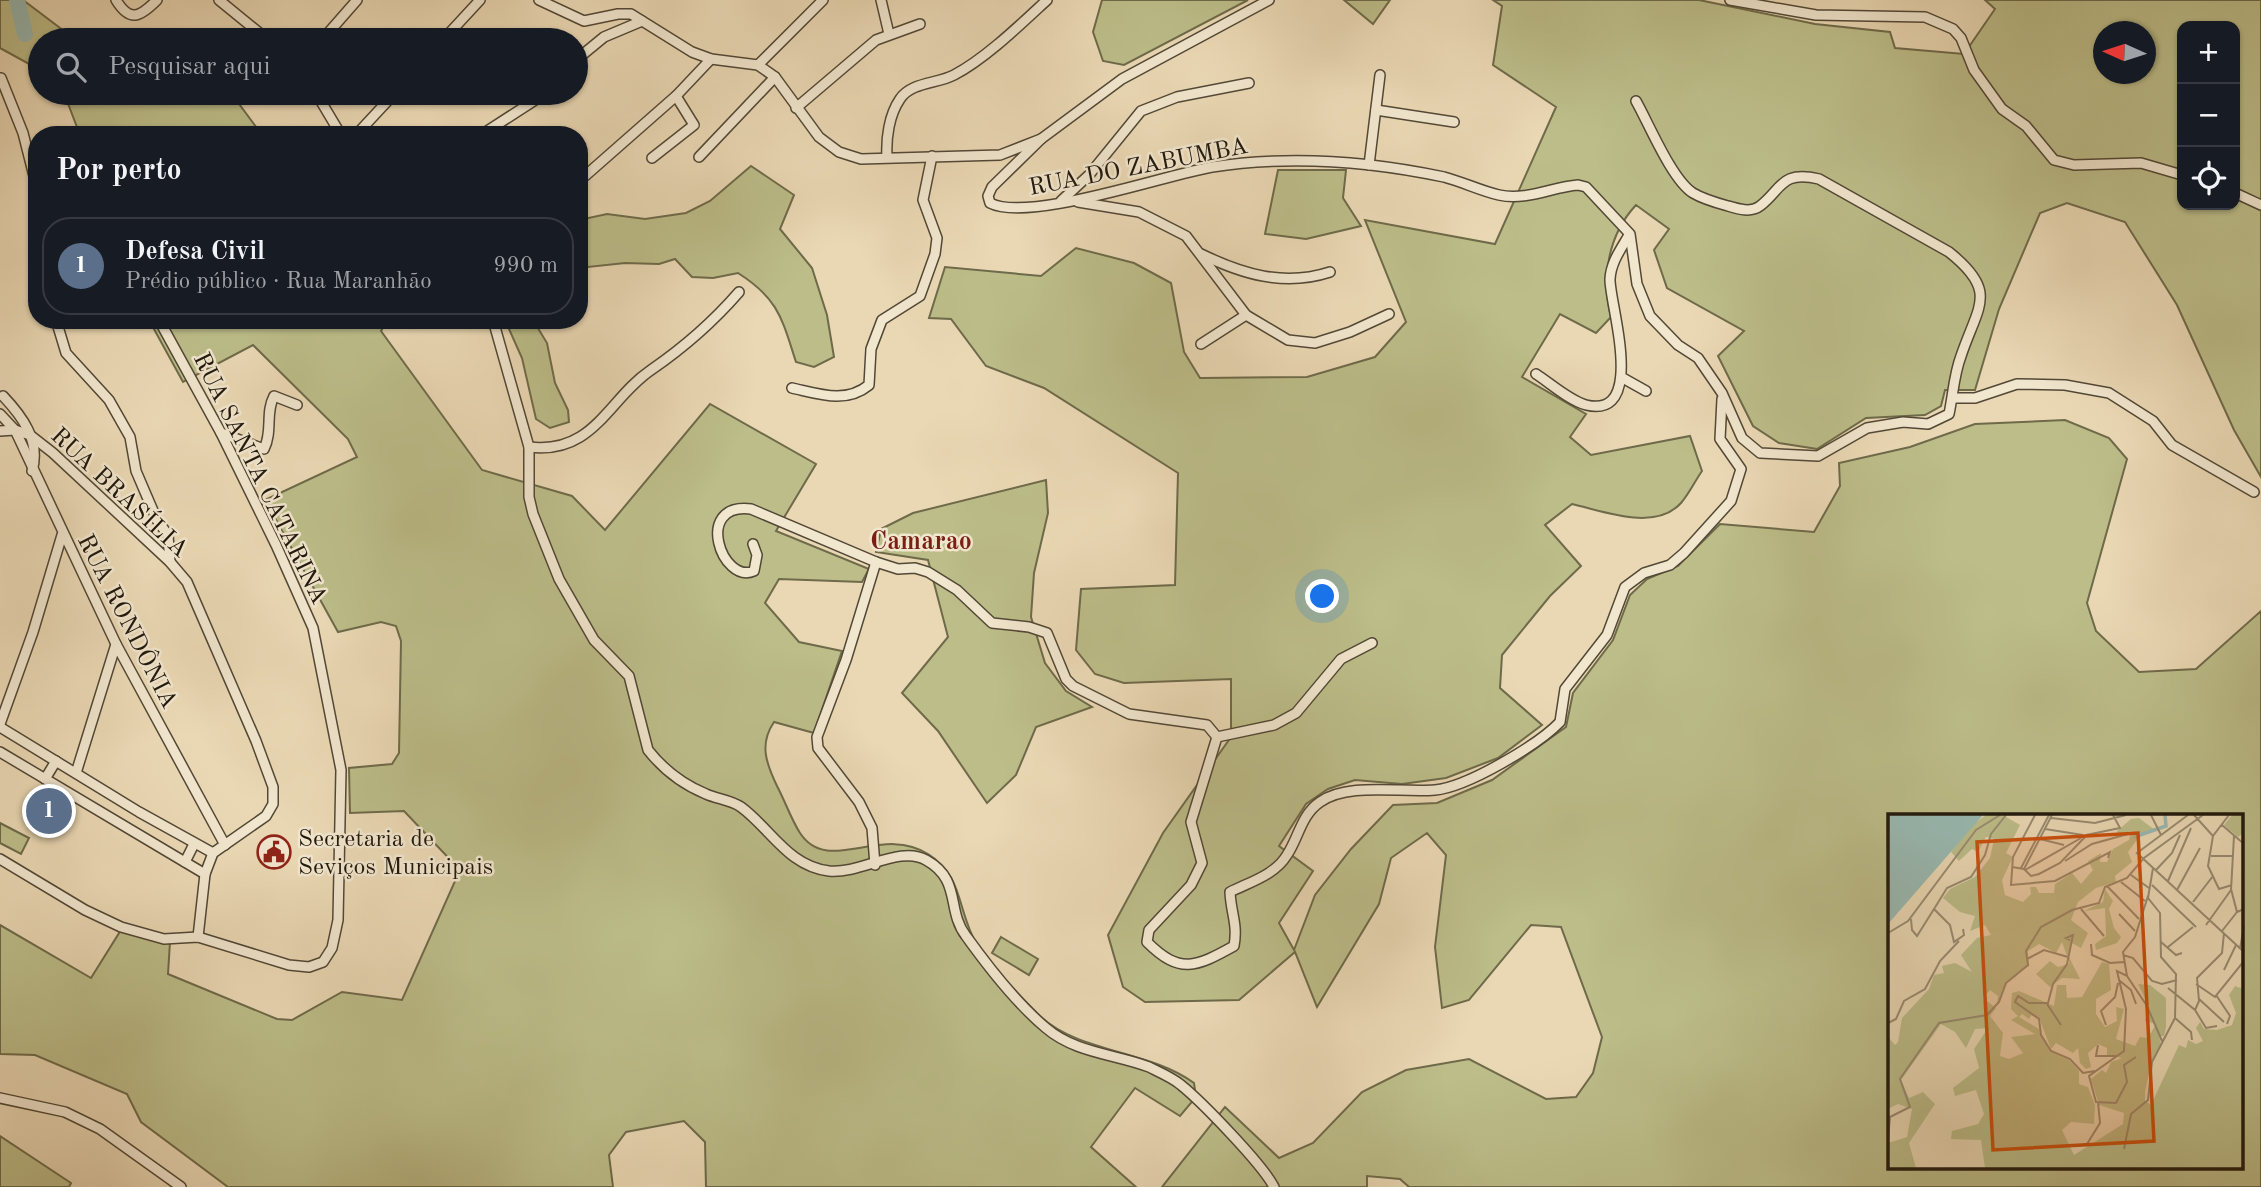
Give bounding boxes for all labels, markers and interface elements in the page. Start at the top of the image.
north arrow [2093,21,2156,84]
map controls [2177,21,2240,210]
button: + [2177,21,2240,84]
search box [28,28,588,105]
icon: search [52,48,90,86]
text: Pesquisar aqui [108,54,270,80]
button: − [2177,84,2240,147]
street label: RUA DO ZABUMBA [1027,135,1250,201]
button: locate [2177,147,2240,210]
text: Por perto [56,156,182,186]
text: Defesa Civil [125,239,265,265]
text: 1 [74,254,88,277]
text: 990 m [493,254,558,277]
text: Prédio público · Rua Maranhão [125,270,432,293]
street label: RUA SANTA CATARINA [188,349,331,608]
street label: RUA BRASÍLIA [45,421,195,563]
street label: RUA RONDÔNIA [72,529,184,713]
district label: Camarao [870,529,972,555]
your location [1305,579,1339,613]
pin: 1 [26,785,72,837]
inset map [1888,814,2244,1170]
place label: Secretaria de Seviços Municipais [298,828,493,880]
public building icon: Secretaria de Seviços Municipais [255,833,293,871]

